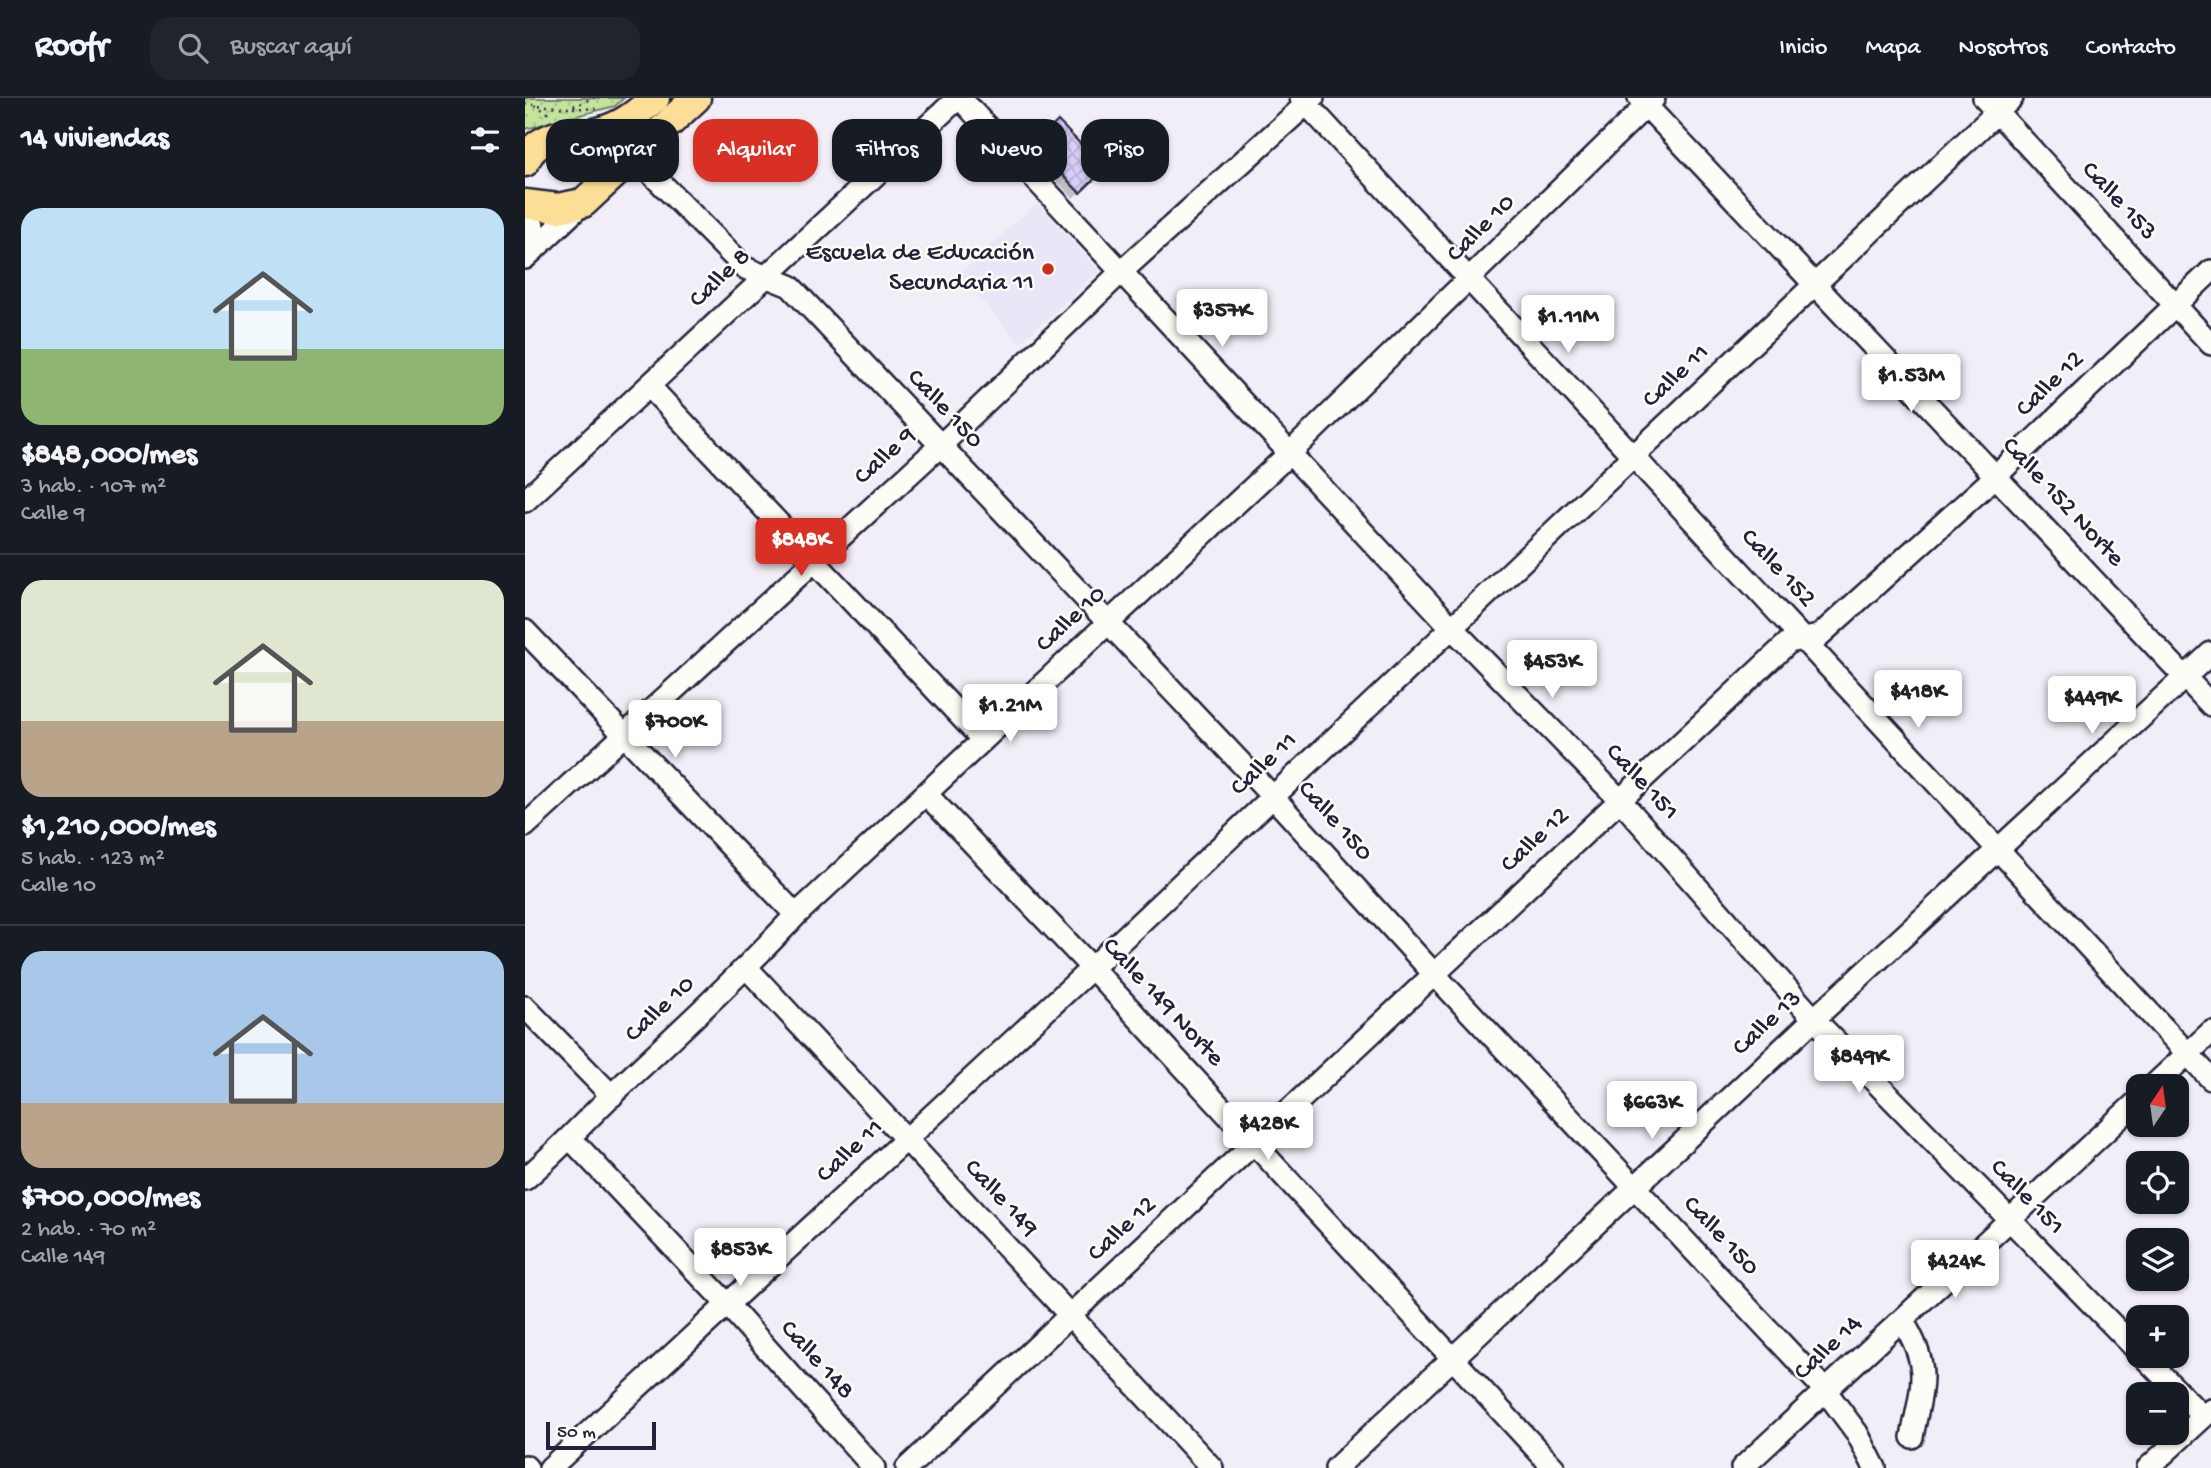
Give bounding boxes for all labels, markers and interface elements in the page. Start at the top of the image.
search box [150,17,640,80]
text: Roofr [35,29,108,67]
icon: search [174,29,212,67]
text: Buscar aquí [230,33,352,64]
text: Inicio [1779,34,1827,63]
text: Mapa [1865,34,1921,63]
text: Nosotros [1959,34,2048,63]
text: Contacto [2086,34,2176,63]
chip: Comprar [546,119,679,182]
chip: Alquilar [693,119,818,182]
chip: Filtros [832,119,942,182]
chip: Nuevo [956,119,1067,182]
chip: Piso [1081,119,1169,182]
icon: filters [466,121,504,159]
text: 14 viviendas [21,123,169,158]
street label: Calle 153 [2074,156,2162,248]
street label: Calle 10 [1441,188,1523,270]
place label: Escuela de Educación Secundaria 11 [805,239,1035,300]
street label: Calle 8 [684,242,758,316]
icon: home [200,253,326,379]
marker: Escuela de Educación Secundaria 11 [1040,261,1056,277]
pin: $357K [1173,289,1271,349]
pin: $1.11M [1511,296,1625,355]
text: $357K [1193,298,1252,325]
text: $1.11M [1537,304,1599,331]
street label: Calle 11 [1637,338,1717,416]
street label: Calle 12 [2010,345,2092,425]
pin: $1.53M [1854,354,1968,414]
street label: Calle 150 [899,363,989,457]
text: $1.53M [1878,363,1944,390]
street label: Calle 9 [849,421,923,493]
street label: Calle 152 Norte [1994,432,2130,575]
text: $848,000/mes [21,439,197,474]
text: 3 hab. · 107 m² [21,474,166,501]
text: Calle 9 [21,501,85,528]
pin: $848K [752,518,850,578]
street label: Calle 152 [1733,523,1821,615]
text: $848K [771,527,831,554]
street label: Calle 10 [1030,580,1114,660]
icon: home [200,625,326,751]
pin: $453K [1503,640,1601,700]
text: $453K [1523,649,1581,676]
pin: $418K [1869,670,1967,730]
pin: $449K [2043,676,2141,736]
text: $418K [1890,679,1946,706]
pin: $1.21M [953,684,1067,744]
text: $449K [2064,685,2120,712]
text: $1.21M [978,693,1042,720]
pin: $700K [626,700,724,760]
text: $700K [644,709,706,736]
street label: Calle 11 [1225,726,1305,804]
street label: Calle 151 [1598,738,1684,828]
street label: Calle 150 [1290,775,1379,869]
street label: Calle 12 [1495,801,1577,881]
text: $1,210,000/mes [21,811,215,846]
text: 5 hab. · 123 m² [21,846,165,873]
text: Calle 10 [21,873,96,900]
street label: Calle 149 Norte [1094,932,1230,1074]
street label: Calle 10 [619,970,703,1050]
street label: Calle 13 [1727,984,1809,1064]
icon: home [200,996,326,1122]
pin: $849K [1810,1035,1908,1095]
text: $849K [1830,1044,1888,1071]
north arrow [2126,1074,2189,1138]
map controls [2126,1074,2189,1445]
pin: $663K [1603,1082,1701,1141]
text: $663K [1623,1090,1681,1117]
pin: $428K [1219,1102,1317,1162]
text: $428K [1239,1111,1297,1138]
street label: Calle 11 [811,1113,891,1191]
button: locate [2126,1151,2189,1214]
street label: Calle 151 [1982,1153,2070,1243]
street label: Calle 149 [956,1154,1044,1244]
text: $700,000/mes [21,1182,200,1217]
street label: Calle 12 [1082,1190,1164,1270]
street label: Calle 150 [1675,1190,1765,1284]
text: 2 hab. · 70 m² [21,1217,156,1244]
pin: $853K [691,1228,789,1288]
button: layers [2126,1228,2189,1291]
text: $853K [710,1237,770,1264]
pin: $424K [1906,1240,2004,1300]
text: Calle 149 [21,1244,105,1271]
text: $424K [1927,1249,1983,1276]
button: + [2126,1305,2189,1368]
street label: Calle 14 [1788,1310,1870,1388]
street label: Calle 148 [772,1315,860,1407]
button: − [2126,1382,2189,1445]
scale bar [546,1419,656,1451]
text: 50 m [557,1422,596,1445]

